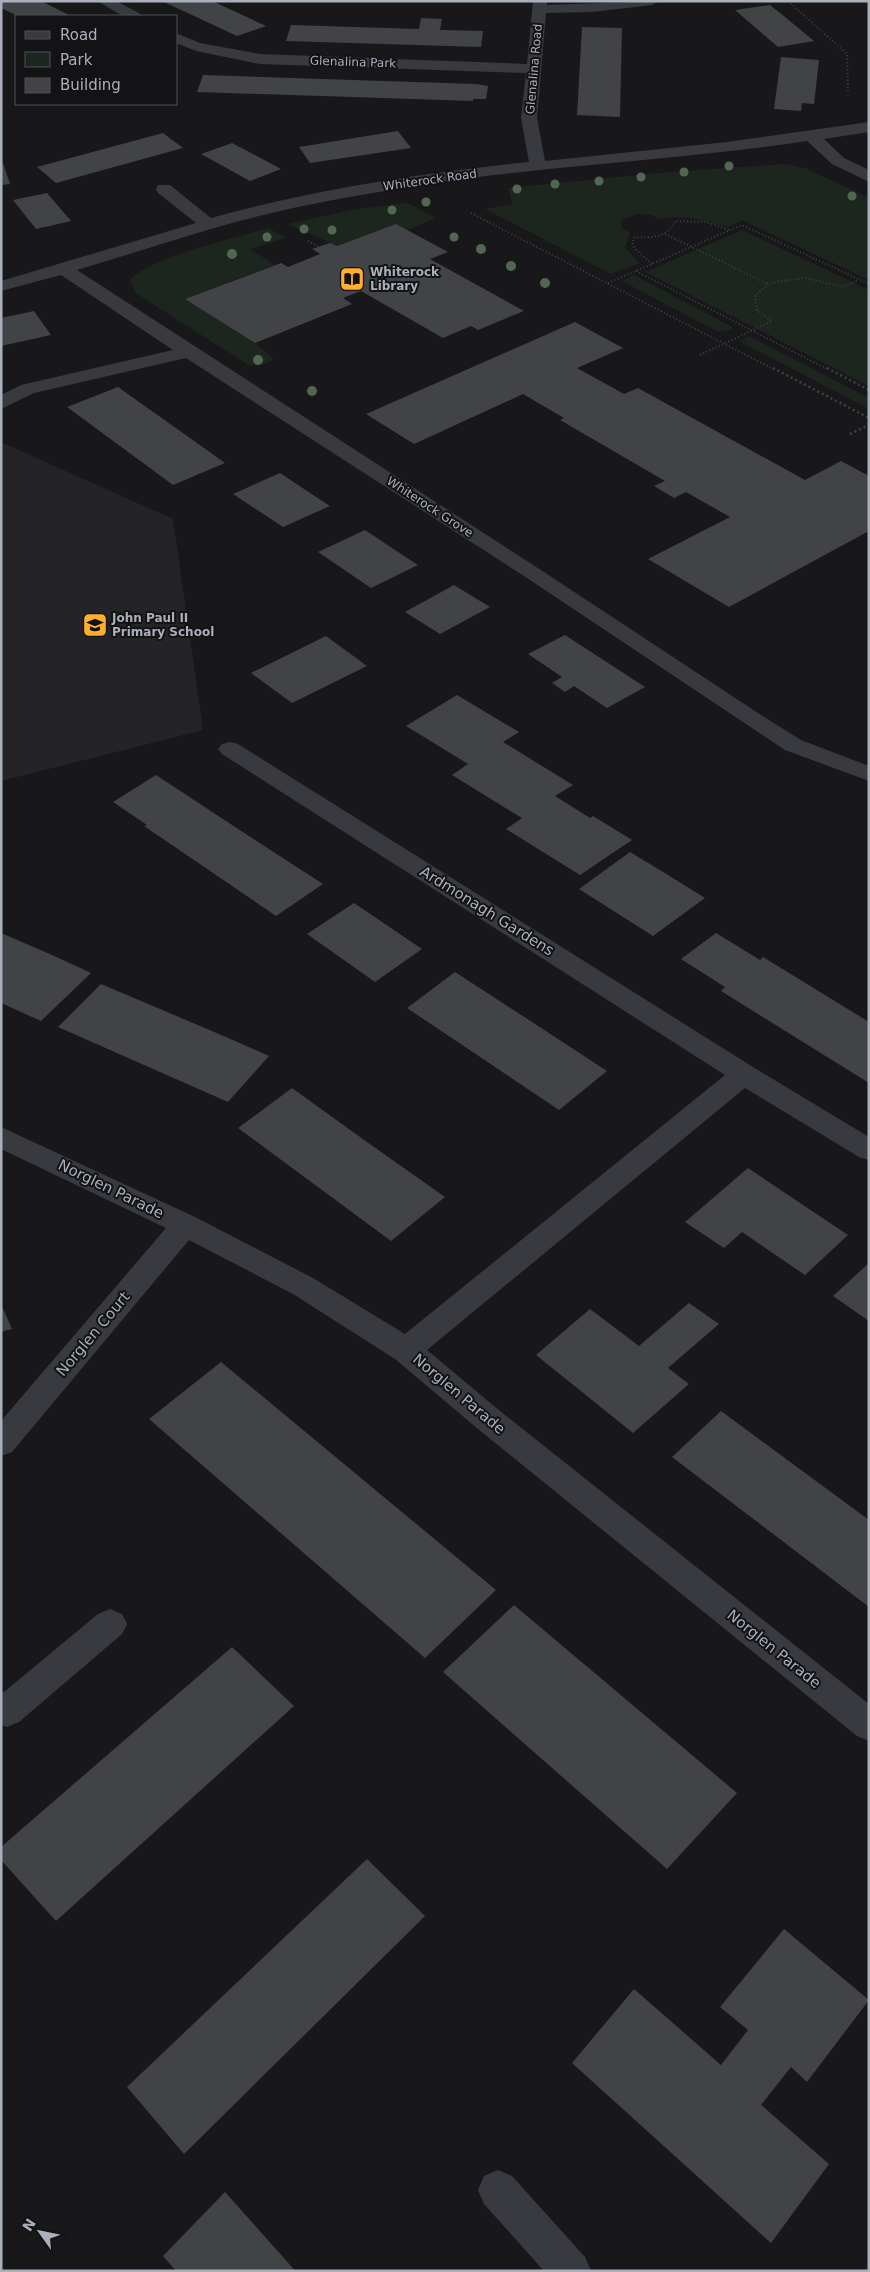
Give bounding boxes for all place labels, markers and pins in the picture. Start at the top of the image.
place label: Whiterock Library [370,265,440,293]
library icon: Whiterock Library [339,266,365,292]
place label: John Paul II Primary School [111,611,214,639]
school or university icon: John Paul II Primary School [82,612,108,638]

